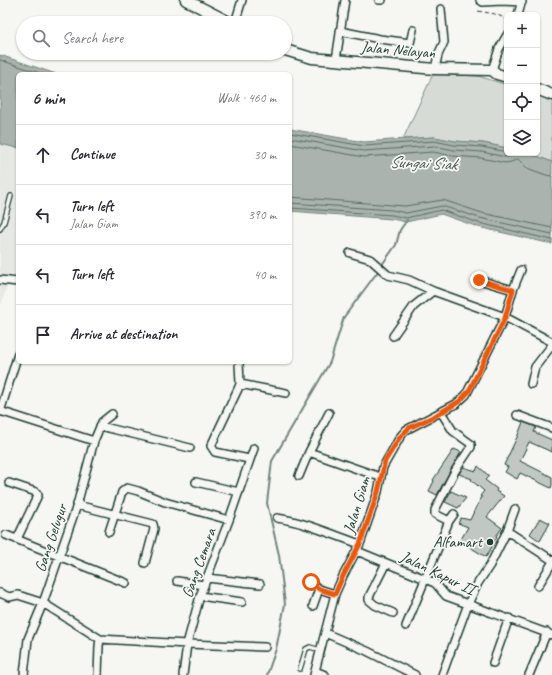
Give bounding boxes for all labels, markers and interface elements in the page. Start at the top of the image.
map controls [504,12,540,156]
button: + [504,12,540,48]
search box [16,16,292,60]
icon: search [30,27,52,49]
text: Search here [62,29,123,48]
street label: Jalan Nelayan [359,37,437,63]
button: − [504,48,540,84]
button: locate [504,84,540,120]
text: 6 min [32,88,65,109]
text: Walk · 460 m [217,90,276,106]
button: layers [504,120,540,156]
icon: ahead [32,144,54,166]
text: Continue [70,145,115,164]
text: 30 m [254,147,276,163]
water label: Sungai Siak [389,151,460,175]
text: Turn left [70,197,113,216]
icon: left [32,204,54,226]
text: 390 m [248,207,276,223]
text: Jalan Giam [70,216,118,232]
icon: left [32,264,54,286]
text: Turn left [70,265,113,284]
text: 40 m [254,267,276,283]
route end [470,271,488,289]
icon: arrive [32,324,54,346]
text: Arrive at destination [70,325,177,344]
street label: Jalan Giam [339,473,375,537]
street label: Gang Gelugur [30,500,72,575]
street label: Gang Cemara [177,525,221,601]
place label: Alfamart [433,532,484,552]
marker: Alfamart [485,537,495,547]
street label: Jalan Kapur II [396,546,482,601]
route start [302,573,320,591]

